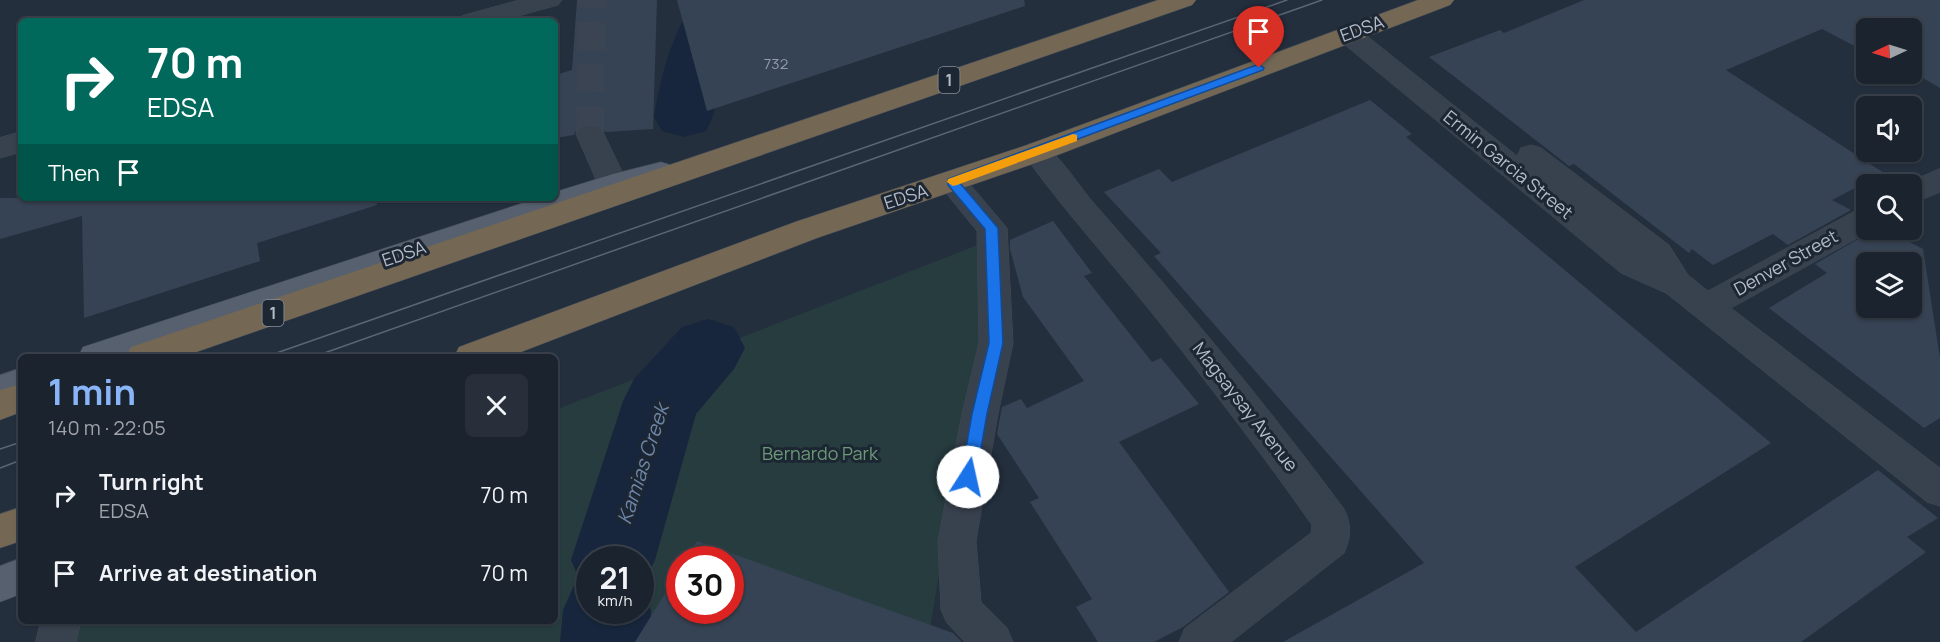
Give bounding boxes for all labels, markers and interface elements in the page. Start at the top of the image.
pin [1233,6,1284,68]
street label: EDSA [1336,9,1387,47]
icon: arrive [1242,15,1275,48]
north arrow [1856,18,1922,84]
map controls [1856,18,1922,318]
text: 70 m [147,33,243,91]
icon: right [48,42,126,120]
house number: 732 [764,53,788,74]
road number: 1 [938,67,960,93]
text: EDSA [147,88,214,125]
button: sound [1856,96,1922,162]
street label: Ermin Garcia Street [1439,105,1578,224]
icon: arrive [112,156,145,189]
text: Then [48,158,100,188]
button: search [1856,174,1922,240]
street label: EDSA [881,178,931,214]
street label: Denver Street [1729,224,1842,301]
street label: EDSA [379,234,429,272]
button: layers [1856,252,1922,318]
road number: 1 [262,300,284,326]
street label: Magsaysay Avenue [1188,337,1304,476]
text: 1 min [48,367,136,416]
button: close [465,374,528,437]
water label: Kamias Creek [610,397,676,527]
text: 140 m · 22:05 [48,414,166,441]
park label: Bernardo Park [762,441,879,465]
position arrow [936,445,1000,509]
text: Turn right [99,467,204,497]
icon: right [48,479,81,512]
text: 70 m [480,480,528,510]
text: EDSA [99,497,149,524]
speed limit sign: 30 [666,546,744,624]
icon: arrive [48,557,81,590]
text: 21 [599,557,631,598]
text: Arrive at destination [99,558,317,588]
text: 70 m [480,558,528,588]
text: km/h [598,590,632,611]

